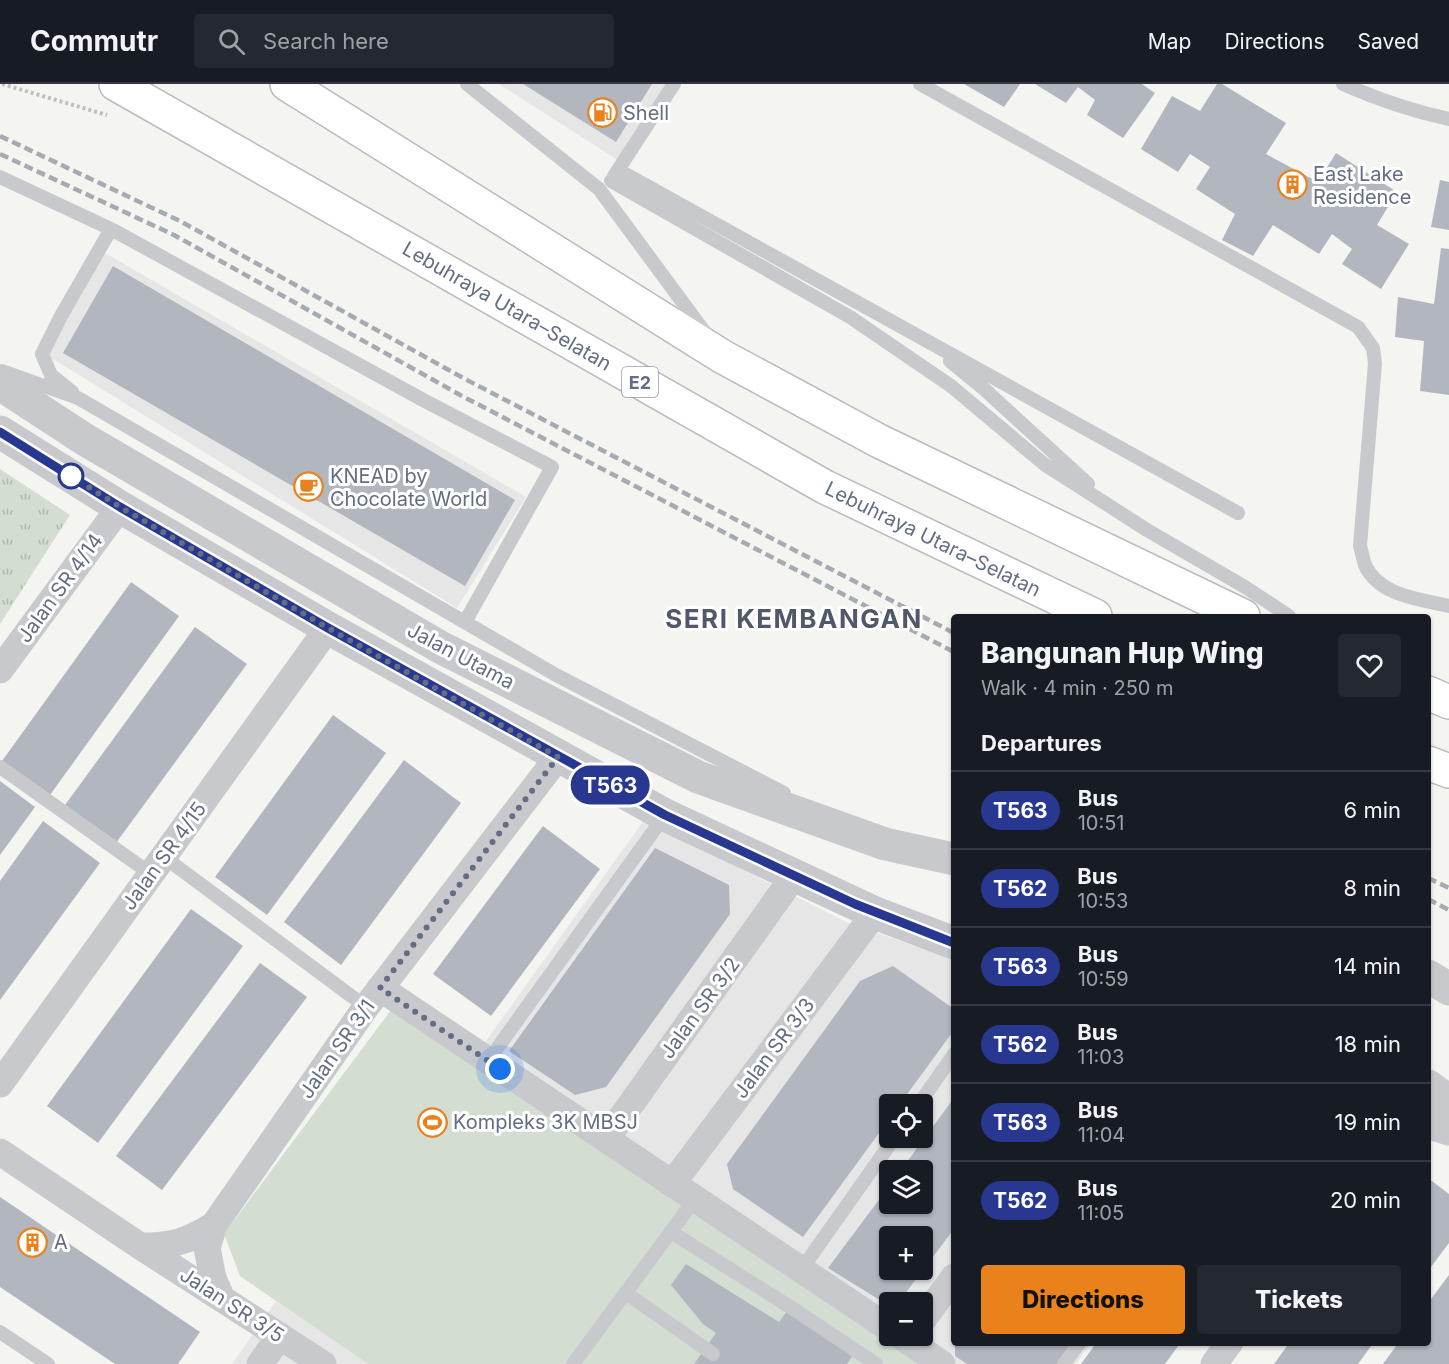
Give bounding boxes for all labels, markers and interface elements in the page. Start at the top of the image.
search box [194,14,614,68]
text: Commutr [30,24,158,58]
icon: search [215,25,248,58]
text: Search here [263,28,389,54]
text: Map [1148,29,1191,54]
text: Directions [1224,29,1325,54]
text: Saved [1358,29,1419,54]
fuel station icon: Shell [586,97,618,129]
place label: Shell [623,101,669,125]
place label: East Lake Residence [1313,162,1411,209]
building icon: East Lake Residence [1276,169,1308,201]
street label: Lebuhraya Utara–Selatan [398,236,616,376]
road number: E2 [622,367,658,397]
unlabelled marker [58,463,84,489]
place label: KNEAD by Chocolate World [330,464,487,511]
cafe icon: KNEAD by Chocolate World [293,471,325,503]
street label: Lebuhraya Utara–Selatan [821,476,1045,602]
street label: Jalan SR 4/14 [12,529,108,647]
district label: SERI KEMBANGAN [665,603,923,634]
street label: Jalan Utama [403,618,519,694]
button: heart [1338,634,1401,697]
text: Bangunan Hup Wing [981,636,1264,670]
text: Walk · 4 min · 250 m [981,676,1174,700]
text: Departures [981,730,1102,756]
line badge: T563 [568,766,652,804]
text: T563 [583,773,637,798]
text: Bus [1078,785,1118,811]
street label: Jalan SR 4/15 [117,797,211,915]
text: 6 min [1344,797,1401,823]
text: T563 [993,798,1048,823]
text: 10:51 [1078,811,1124,835]
text: Bus [1077,863,1118,889]
text: 8 min [1344,875,1401,901]
text: T562 [993,876,1047,901]
text: 10:53 [1077,889,1128,913]
text: Bus [1078,941,1118,967]
street label: Jalan SR 3/2 [655,953,745,1063]
text: 14 min [1334,953,1401,979]
text: T563 [993,954,1048,979]
text: 10:59 [1078,967,1129,991]
street label: Jalan SR 3/3 [728,993,820,1103]
street label: Jalan SR 3/1 [294,995,380,1103]
text: Bus [1077,1019,1118,1045]
text: 18 min [1335,1031,1401,1057]
text: T562 [993,1032,1047,1057]
text: 11:03 [1077,1045,1124,1069]
your location [485,1054,515,1084]
map controls [879,1094,933,1346]
button: locate [879,1094,933,1148]
text: Bus [1078,1097,1118,1123]
sports icon: Kompleks 3K MBSJ [416,1106,448,1138]
text: 19 min [1335,1109,1401,1135]
place label: Kompleks 3K MBSJ [453,1110,638,1134]
text: T563 [993,1110,1048,1135]
text: 11:04 [1078,1123,1125,1147]
button: layers [879,1160,933,1214]
text: Bus [1077,1175,1118,1201]
text: 20 min [1330,1187,1401,1213]
text: T562 [993,1188,1047,1213]
text: 11:05 [1077,1201,1124,1225]
building icon: A [17,1226,49,1258]
button: + [879,1226,933,1280]
place label: A [54,1230,68,1254]
street label: Jalan SR 3/5 [175,1262,289,1348]
button: Directions [981,1265,1185,1334]
button: Tickets [1197,1265,1401,1334]
button: − [879,1292,933,1346]

